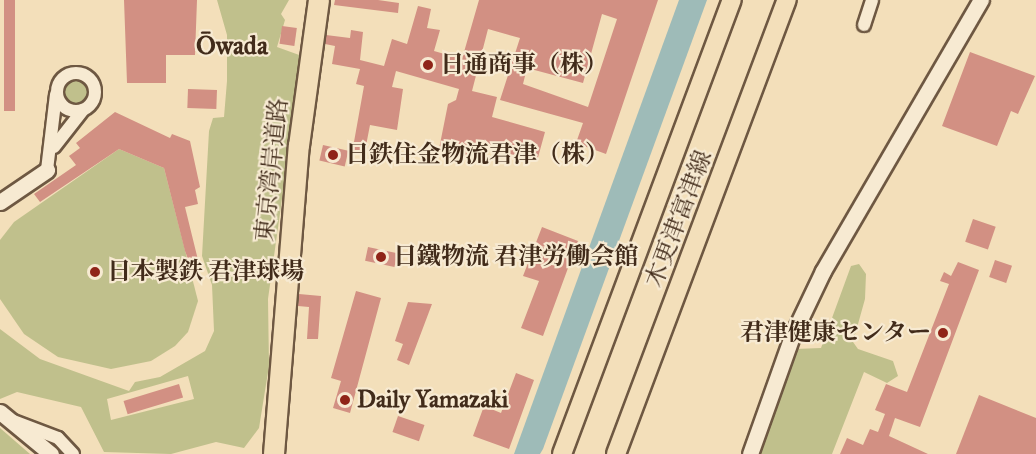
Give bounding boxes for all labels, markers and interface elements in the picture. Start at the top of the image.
district label: Ōwada [196,30,268,62]
place label: 日通商事（株） [440,51,608,79]
marker: 日通商事（株） [421,58,435,72]
street label: 東京湾岸道路 [250,97,294,243]
place label: 日鉄住金物流君津（株） [345,141,609,169]
street label: 木更津富津線 [640,147,718,291]
marker: 日鉄住金物流君津（株） [326,148,340,162]
place label: 日鐵物流 君津労働会館 [393,243,638,271]
marker: 日鐵物流 君津労働会館 [374,250,388,264]
place label: 日本製鉄 君津球場 [107,258,304,286]
marker: 日本製鉄 君津球場 [88,265,102,279]
place label: 君津健康センター [739,319,931,347]
marker: 君津健康センター [936,326,950,340]
place label: Daily Yamazaki [357,386,508,414]
marker: Daily Yamazaki [338,393,352,407]

